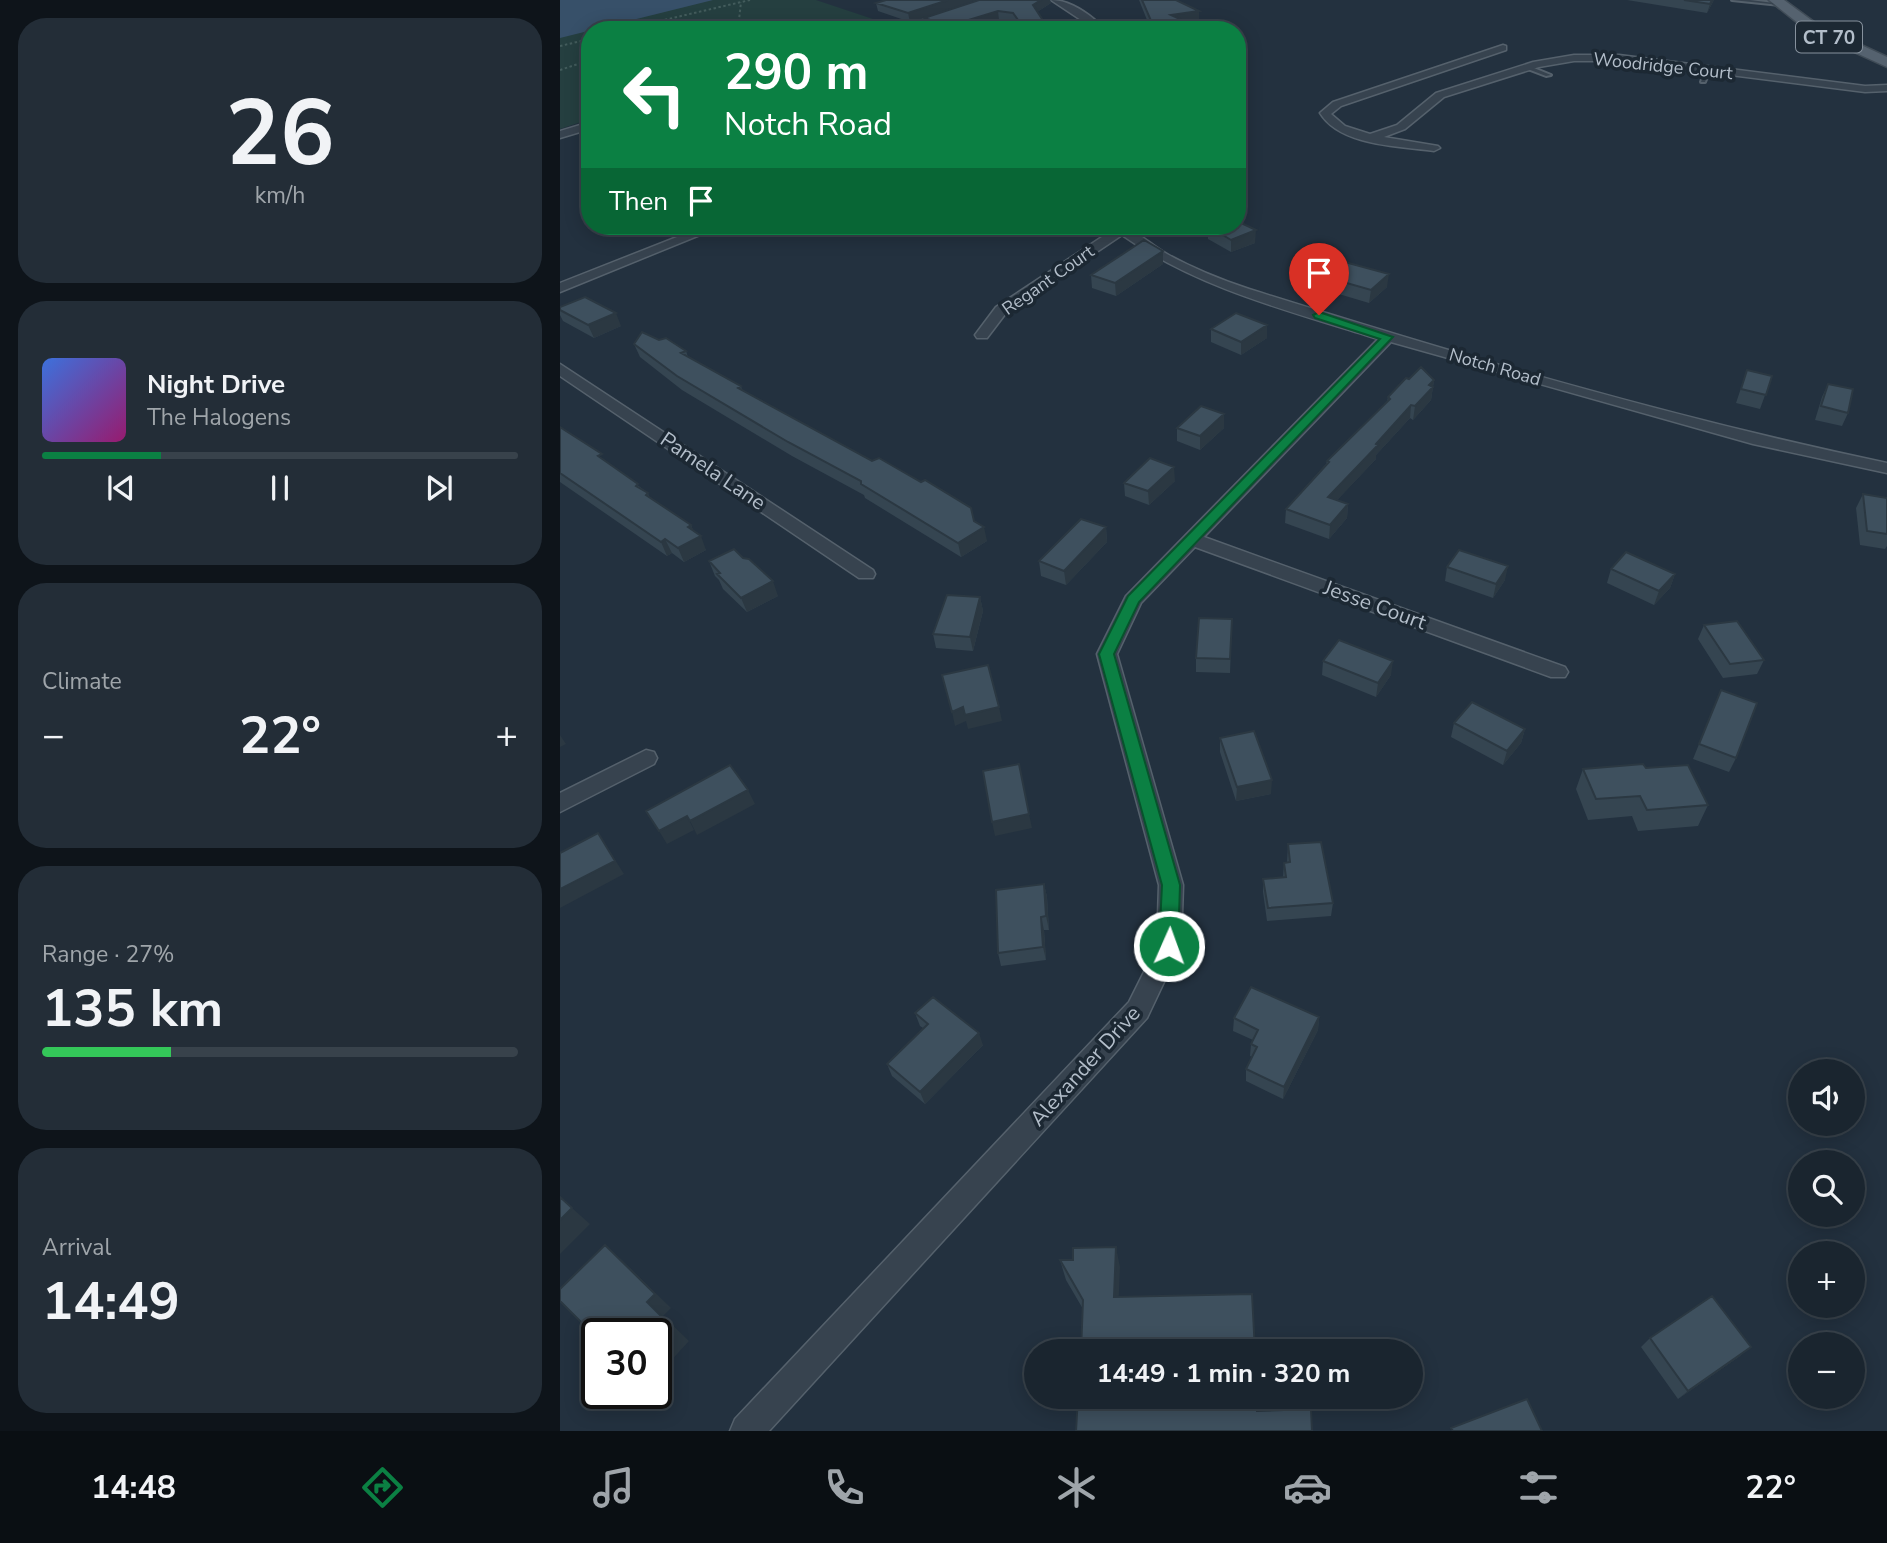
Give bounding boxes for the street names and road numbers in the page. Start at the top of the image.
road number: CT 70 [1796,22,1862,52]
street label: Woodridge Court [1592,47,1735,85]
street label: Regant Court [997,239,1099,321]
street label: Notch Road [1446,342,1544,392]
street label: Pamela Lane [655,425,771,517]
street label: Jesse Court [1319,573,1431,637]
street label: Alexander Drive [1024,1000,1146,1132]

